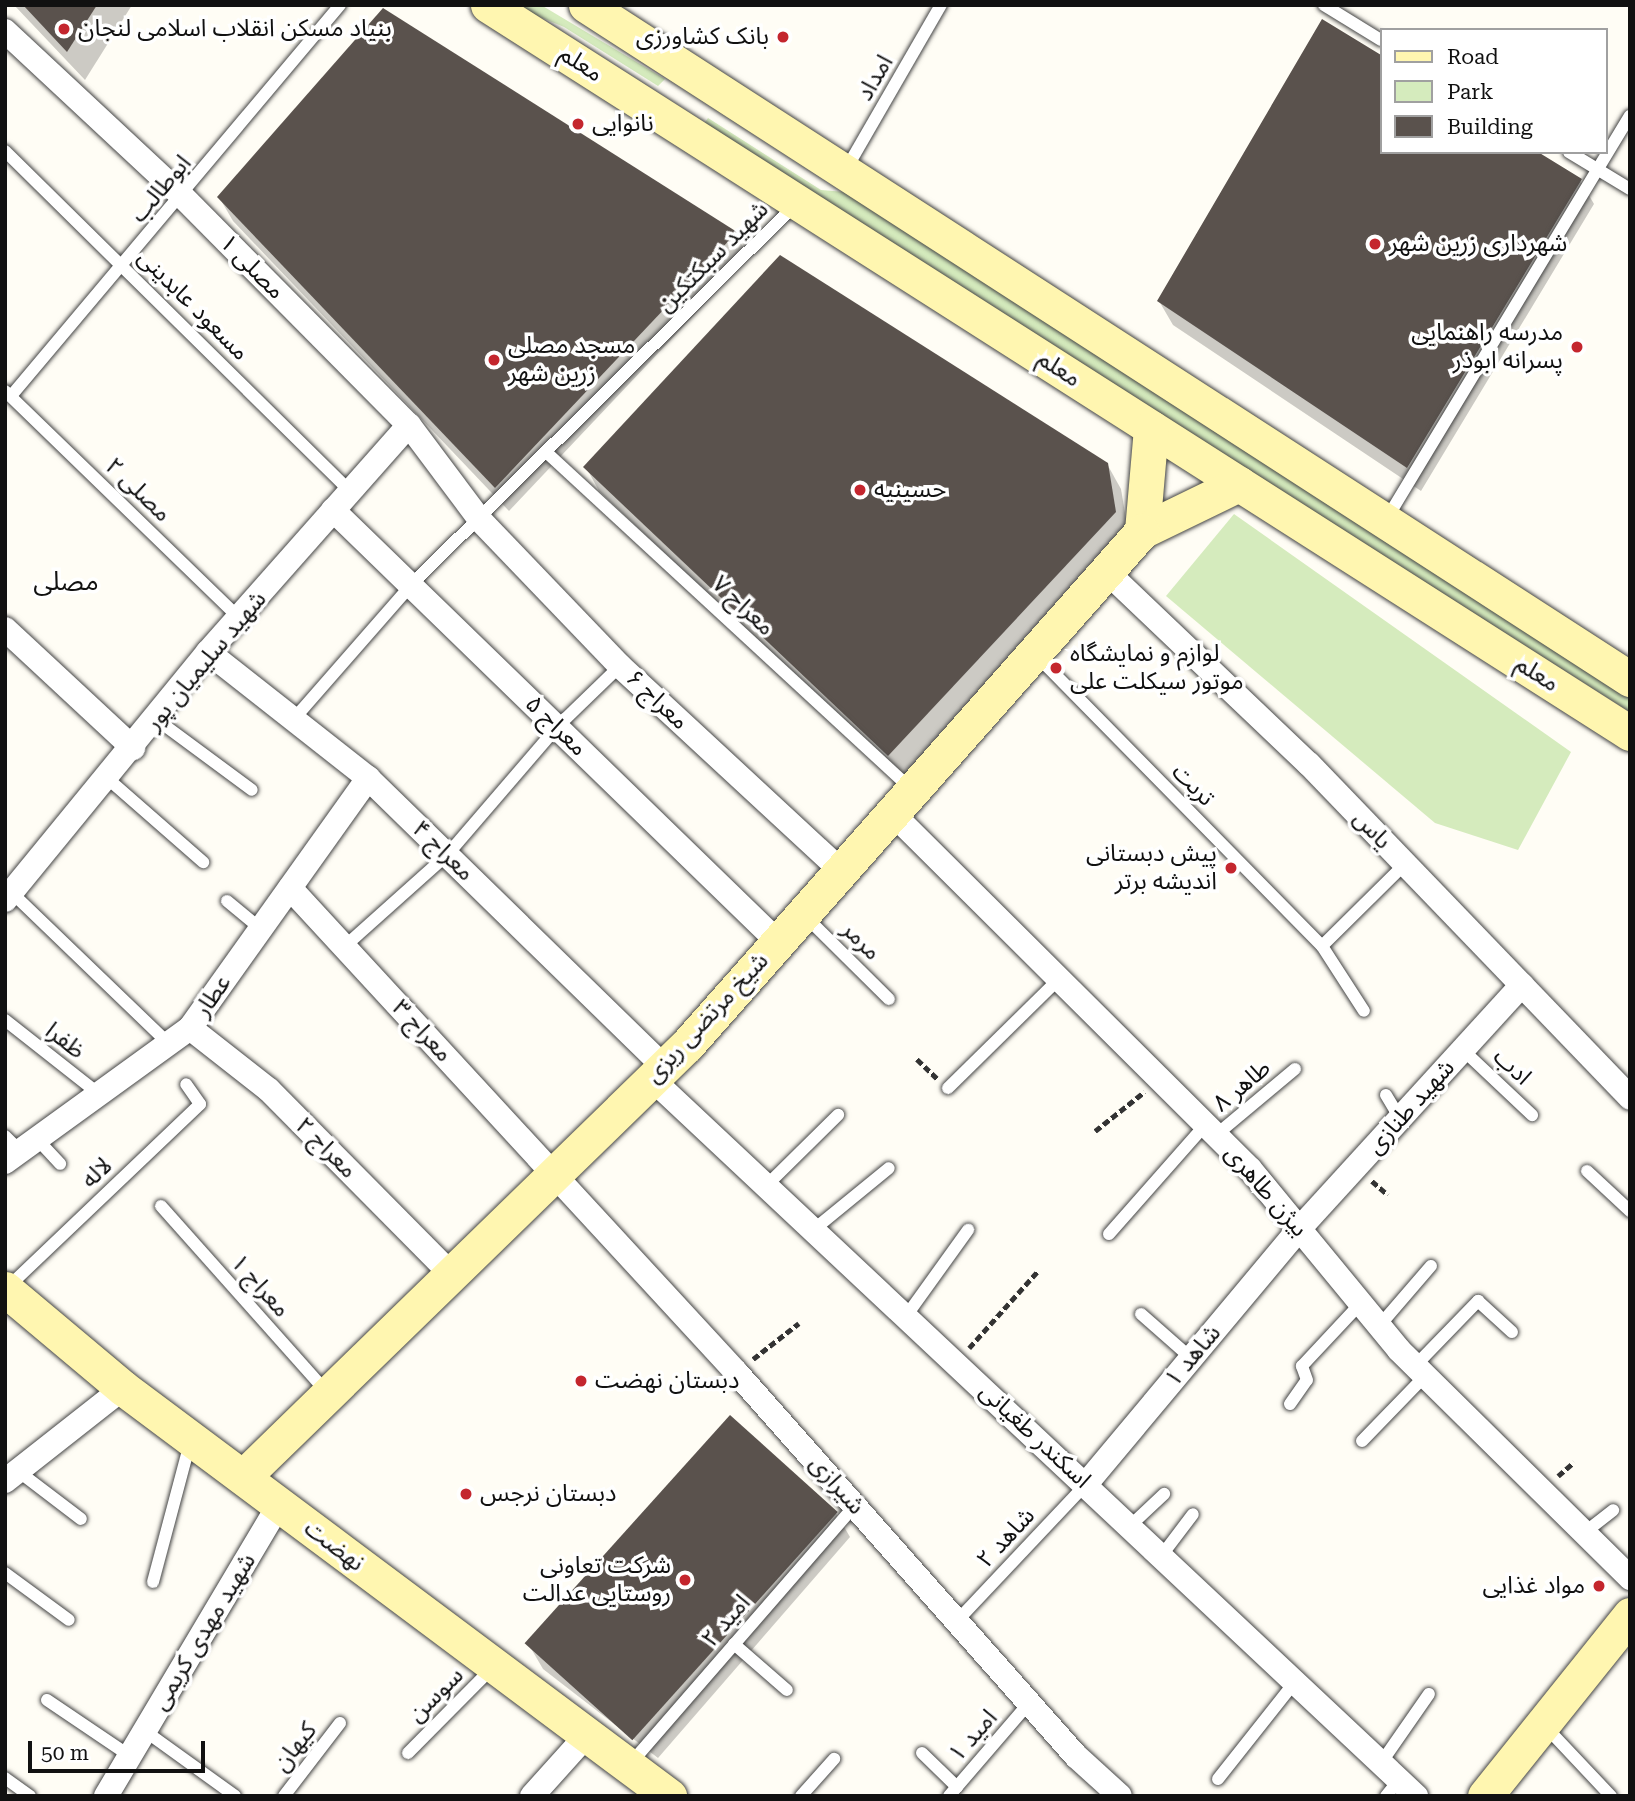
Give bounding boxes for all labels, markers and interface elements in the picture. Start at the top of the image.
place label: بنیاد مسکن انقلاب اسلامی لنجان [78,15,392,43]
marker: بنیاد مسکن انقلاب اسلامی لنجان [56,21,72,37]
place label: بانک کشاورزی [636,23,769,51]
legend [1380,28,1607,154]
marker: بانک کشاورزی [775,29,791,45]
street label: معلم [554,39,608,89]
text: Road [1447,45,1499,69]
street label: امداد [850,50,900,106]
text: Park [1447,80,1493,104]
place label: نانوایی [592,110,654,138]
text: Building [1447,115,1533,139]
marker: نانوایی [570,116,586,132]
street label: ابوطالب [125,149,197,229]
street label: شهید سبکتکین [651,195,775,319]
street label: مصلی ۱ [214,229,290,305]
place label: شهرداری زرین شهر [1389,230,1567,258]
marker: شهرداری زرین شهر [1367,236,1383,252]
street label: مسعود عابدینی [131,243,255,367]
place label: مدرسه راهنمایی پسرانه ابوذر [1411,319,1563,375]
place label: مسجد مصلی زرین شهر [508,332,635,388]
marker: مدرسه راهنمایی پسرانه ابوذر [1569,339,1585,355]
street label: معلم [1032,344,1086,394]
marker: مسجد مصلی زرین شهر [486,352,502,368]
street label: مصلی ۲ [99,452,177,528]
place label: حسینیه [874,476,946,504]
marker: حسینیه [852,482,868,498]
district label: مصلی [33,566,99,598]
street label: معراح ۷ [706,570,780,642]
street label: شهید سلیمیان پور [139,585,273,737]
place label: لوازم و نمایشگاه موتور سیکلت علی [1070,640,1244,696]
street label: معلم [1510,650,1564,698]
marker: لوازم و نمایشگاه موتور سیکلت علی [1048,660,1064,676]
street label: معراج ۶ [620,664,694,736]
street label: معراج ۵ [519,690,593,762]
street label: تربت [1166,758,1220,812]
street label: یاس [1347,804,1397,856]
street label: معراج ۴ [406,815,480,887]
place label: پیش دبستانی اندیشه برتر [1086,840,1217,896]
marker: پیش دبستانی اندیشه برتر [1223,860,1239,876]
street label: مرمر [836,916,886,966]
street label: شیخ مرتضی ریزی [639,947,775,1089]
street label: عطار [188,969,238,1023]
street label: معراج ۳ [386,994,458,1068]
street label: ظفرا [39,1016,91,1066]
street label: ادب [1487,1042,1537,1092]
street label: طاهر ۸ [1207,1054,1277,1118]
street label: شهید طنازی [1361,1054,1461,1160]
street label: معراج ۲ [289,1111,363,1185]
street label: بیژن طاهری [1218,1139,1314,1243]
street label: لاله [76,1152,118,1194]
street label: معراج ۱ [224,1249,296,1323]
street label: شاهد ۱ [1159,1319,1227,1393]
place label: دبستان نهضت [595,1367,739,1395]
marker: دبستان نهضت [573,1373,589,1389]
street label: اسکندر طغیانی [973,1377,1097,1495]
street label: شیرازی [803,1449,871,1521]
place label: دبستان نرجس [480,1480,616,1508]
marker: دبستان نرجس [458,1486,474,1502]
street label: شاهد ۲ [971,1502,1041,1574]
street label: نهضت [298,1514,370,1578]
street label: شهید مهدی کریمی [146,1548,262,1716]
place label: شرکت تعاونی روستایی عدالت [523,1552,671,1608]
marker: شرکت تعاونی روستایی عدالت [677,1572,693,1588]
place label: مواد غذایی [1482,1572,1585,1600]
marker: مواد غذایی [1591,1578,1607,1594]
street label: امید ۲ [696,1589,756,1653]
street label: سوسن [402,1661,470,1729]
street label: امید ۱ [943,1704,1003,1768]
street label: کیهان [267,1717,323,1777]
scale bar [32,1728,208,1772]
text: 50 m [41,1741,89,1765]

